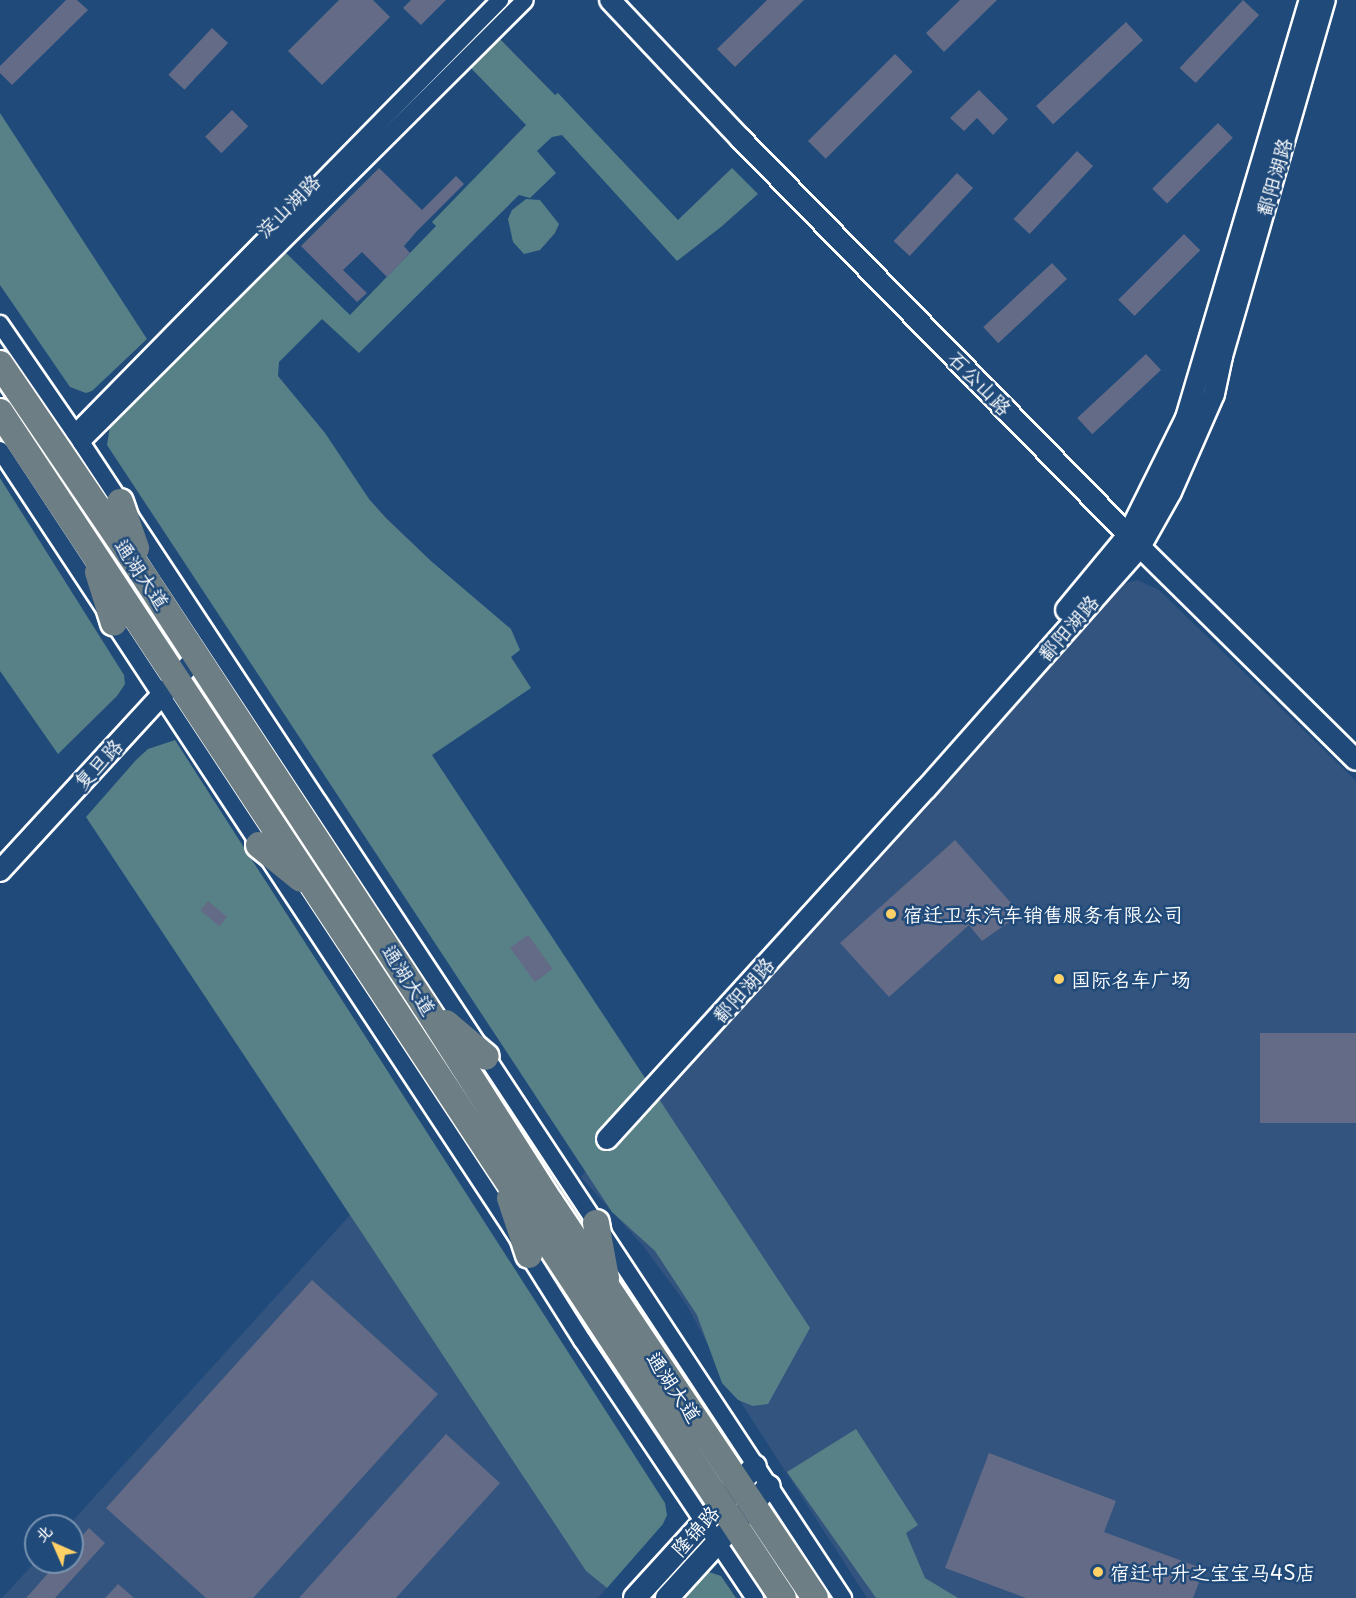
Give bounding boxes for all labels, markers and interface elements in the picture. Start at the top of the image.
street label: 鄱阳湖路 [1251,135,1297,219]
street label: 淀山湖路 [251,169,325,243]
street label: 石公山路 [944,346,1016,420]
street label: 通湖大道 [110,534,174,614]
street label: 鄱阳湖路 [1033,590,1103,666]
street label: 复旦路 [69,734,127,794]
place label: 宿迁卫东汽车销售服务有限公司 [903,902,1183,926]
marker: 宿迁卫东汽车销售服务有限公司 [884,907,898,921]
street label: 通湖大道 [377,940,441,1020]
street label: 鄱阳湖路 [707,952,779,1028]
place label: 国际名车广场 [1071,967,1191,991]
marker: 国际名车广场 [1052,972,1066,986]
street label: 通湖大道 [642,1347,706,1427]
street label: 隆锦路 [666,1501,724,1561]
north arrow [24,1514,84,1574]
text: 北 [29,1519,57,1547]
place label: 宿迁中升之宝宝马4S店 [1110,1560,1316,1584]
marker: 宿迁中升之宝宝马4S店 [1091,1565,1105,1579]

